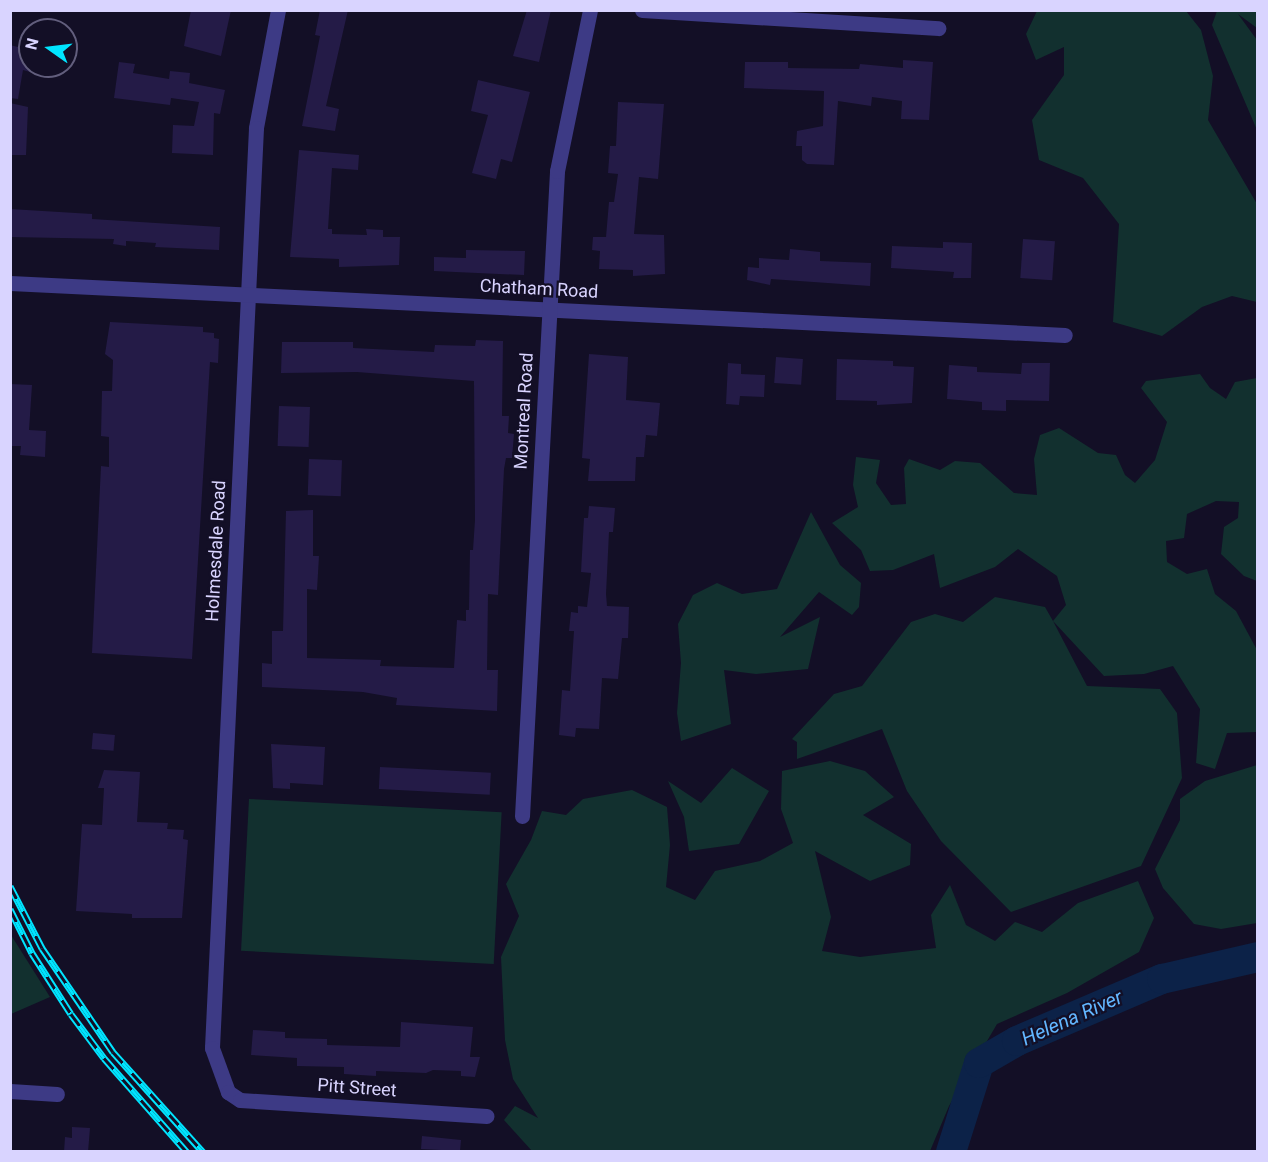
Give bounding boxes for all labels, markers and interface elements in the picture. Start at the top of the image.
north arrow [18,18,78,78]
text: N [21,36,43,52]
street label: Chatham Road [479,275,599,303]
street label: Montreal Road [510,352,538,470]
street label: Holmesdale Road [202,480,230,622]
water label: Helena River [1018,985,1126,1051]
street label: Pitt Street [317,1074,397,1102]

